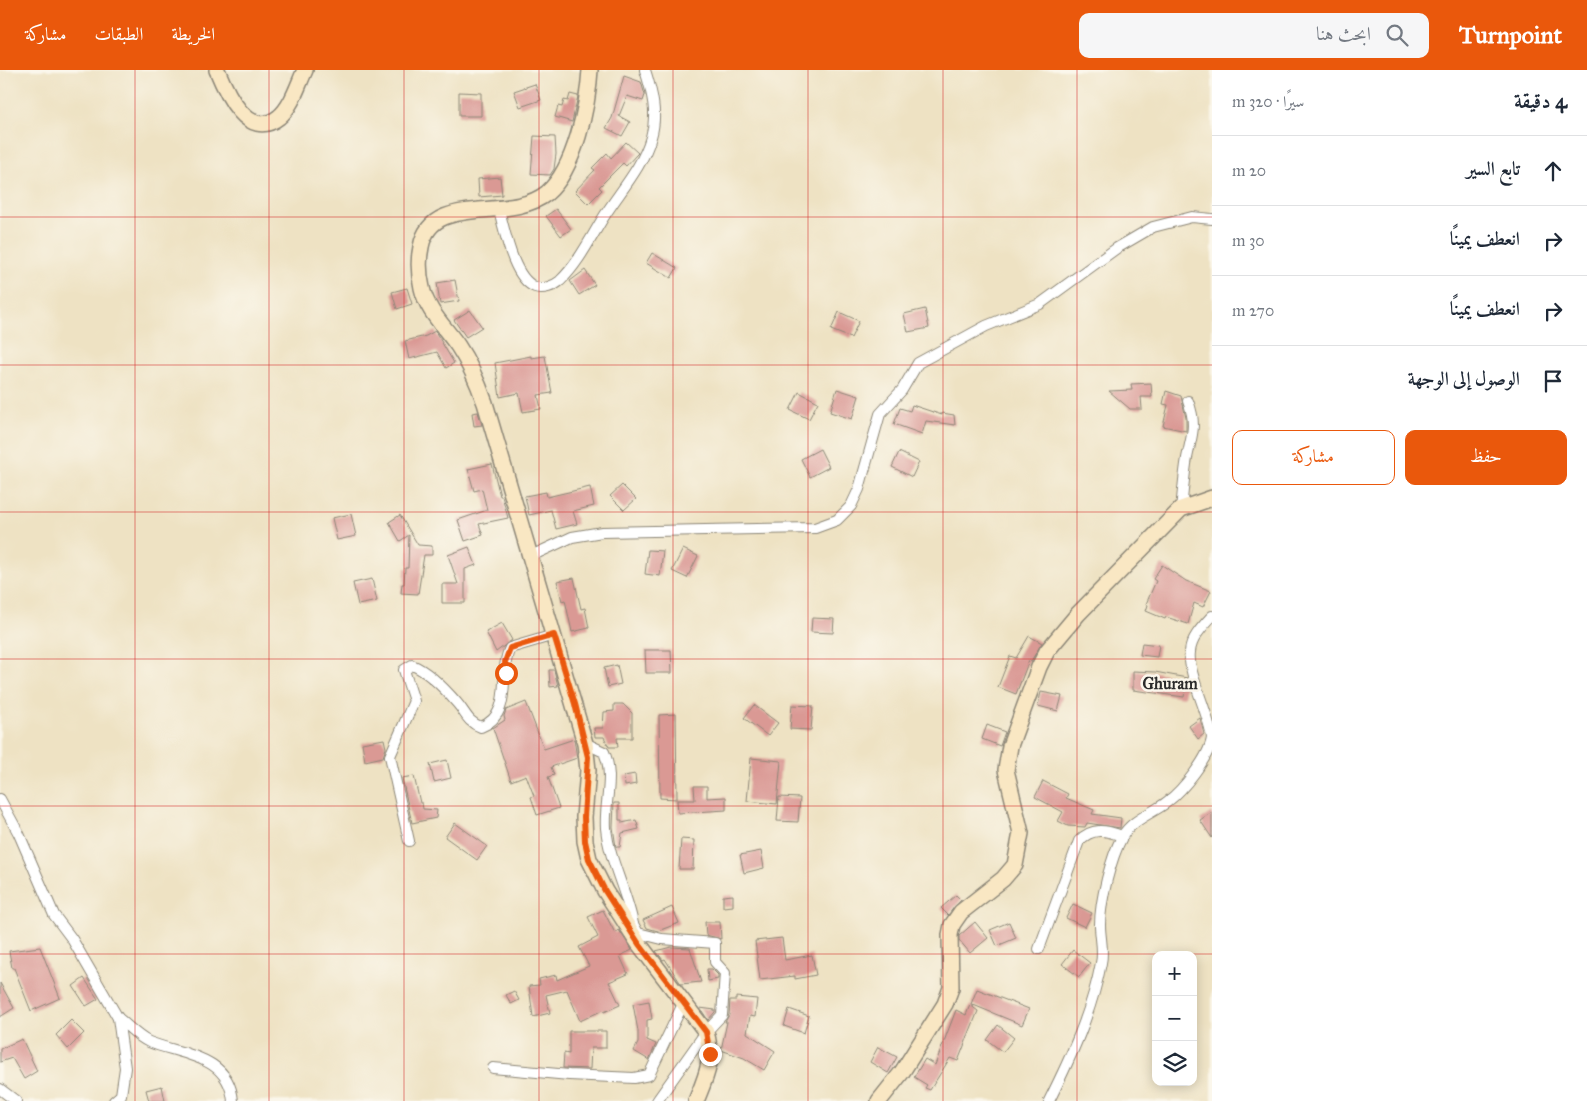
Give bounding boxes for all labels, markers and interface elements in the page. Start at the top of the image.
search box [1079,13,1429,58]
text: Turnpoint [1459,20,1562,50]
icon: search [1383,21,1411,49]
text: ابحث هنا [1316,22,1371,45]
text: مشاركة [25,23,66,45]
text: الطبقات [94,23,143,45]
text: الخريطة [171,23,215,45]
text: 4 دقيقة [1514,88,1567,114]
text: سيرًا · 320 m [1232,92,1304,111]
text: تابع السير [1466,157,1520,180]
icon: ahead [1539,157,1567,185]
text: 20 m [1232,161,1266,180]
text: انعطف يمينًا [1450,227,1520,250]
icon: right [1539,227,1567,255]
text: 30 m [1232,231,1265,250]
text: انعطف يمينًا [1450,297,1520,320]
icon: right [1539,297,1567,325]
text: 270 m [1232,301,1274,320]
text: الوصول إلى الوجهة [1408,367,1520,390]
icon: arrive [1539,367,1567,395]
button: مشاركة [1232,430,1395,485]
button: حفظ [1405,430,1567,485]
route start [495,662,518,685]
district label: Ghuram [1142,674,1198,693]
map controls [1152,951,1197,1086]
button: + [1152,951,1197,996]
button: − [1152,996,1197,1041]
button: layers [1152,1041,1197,1086]
route end [699,1043,722,1066]

